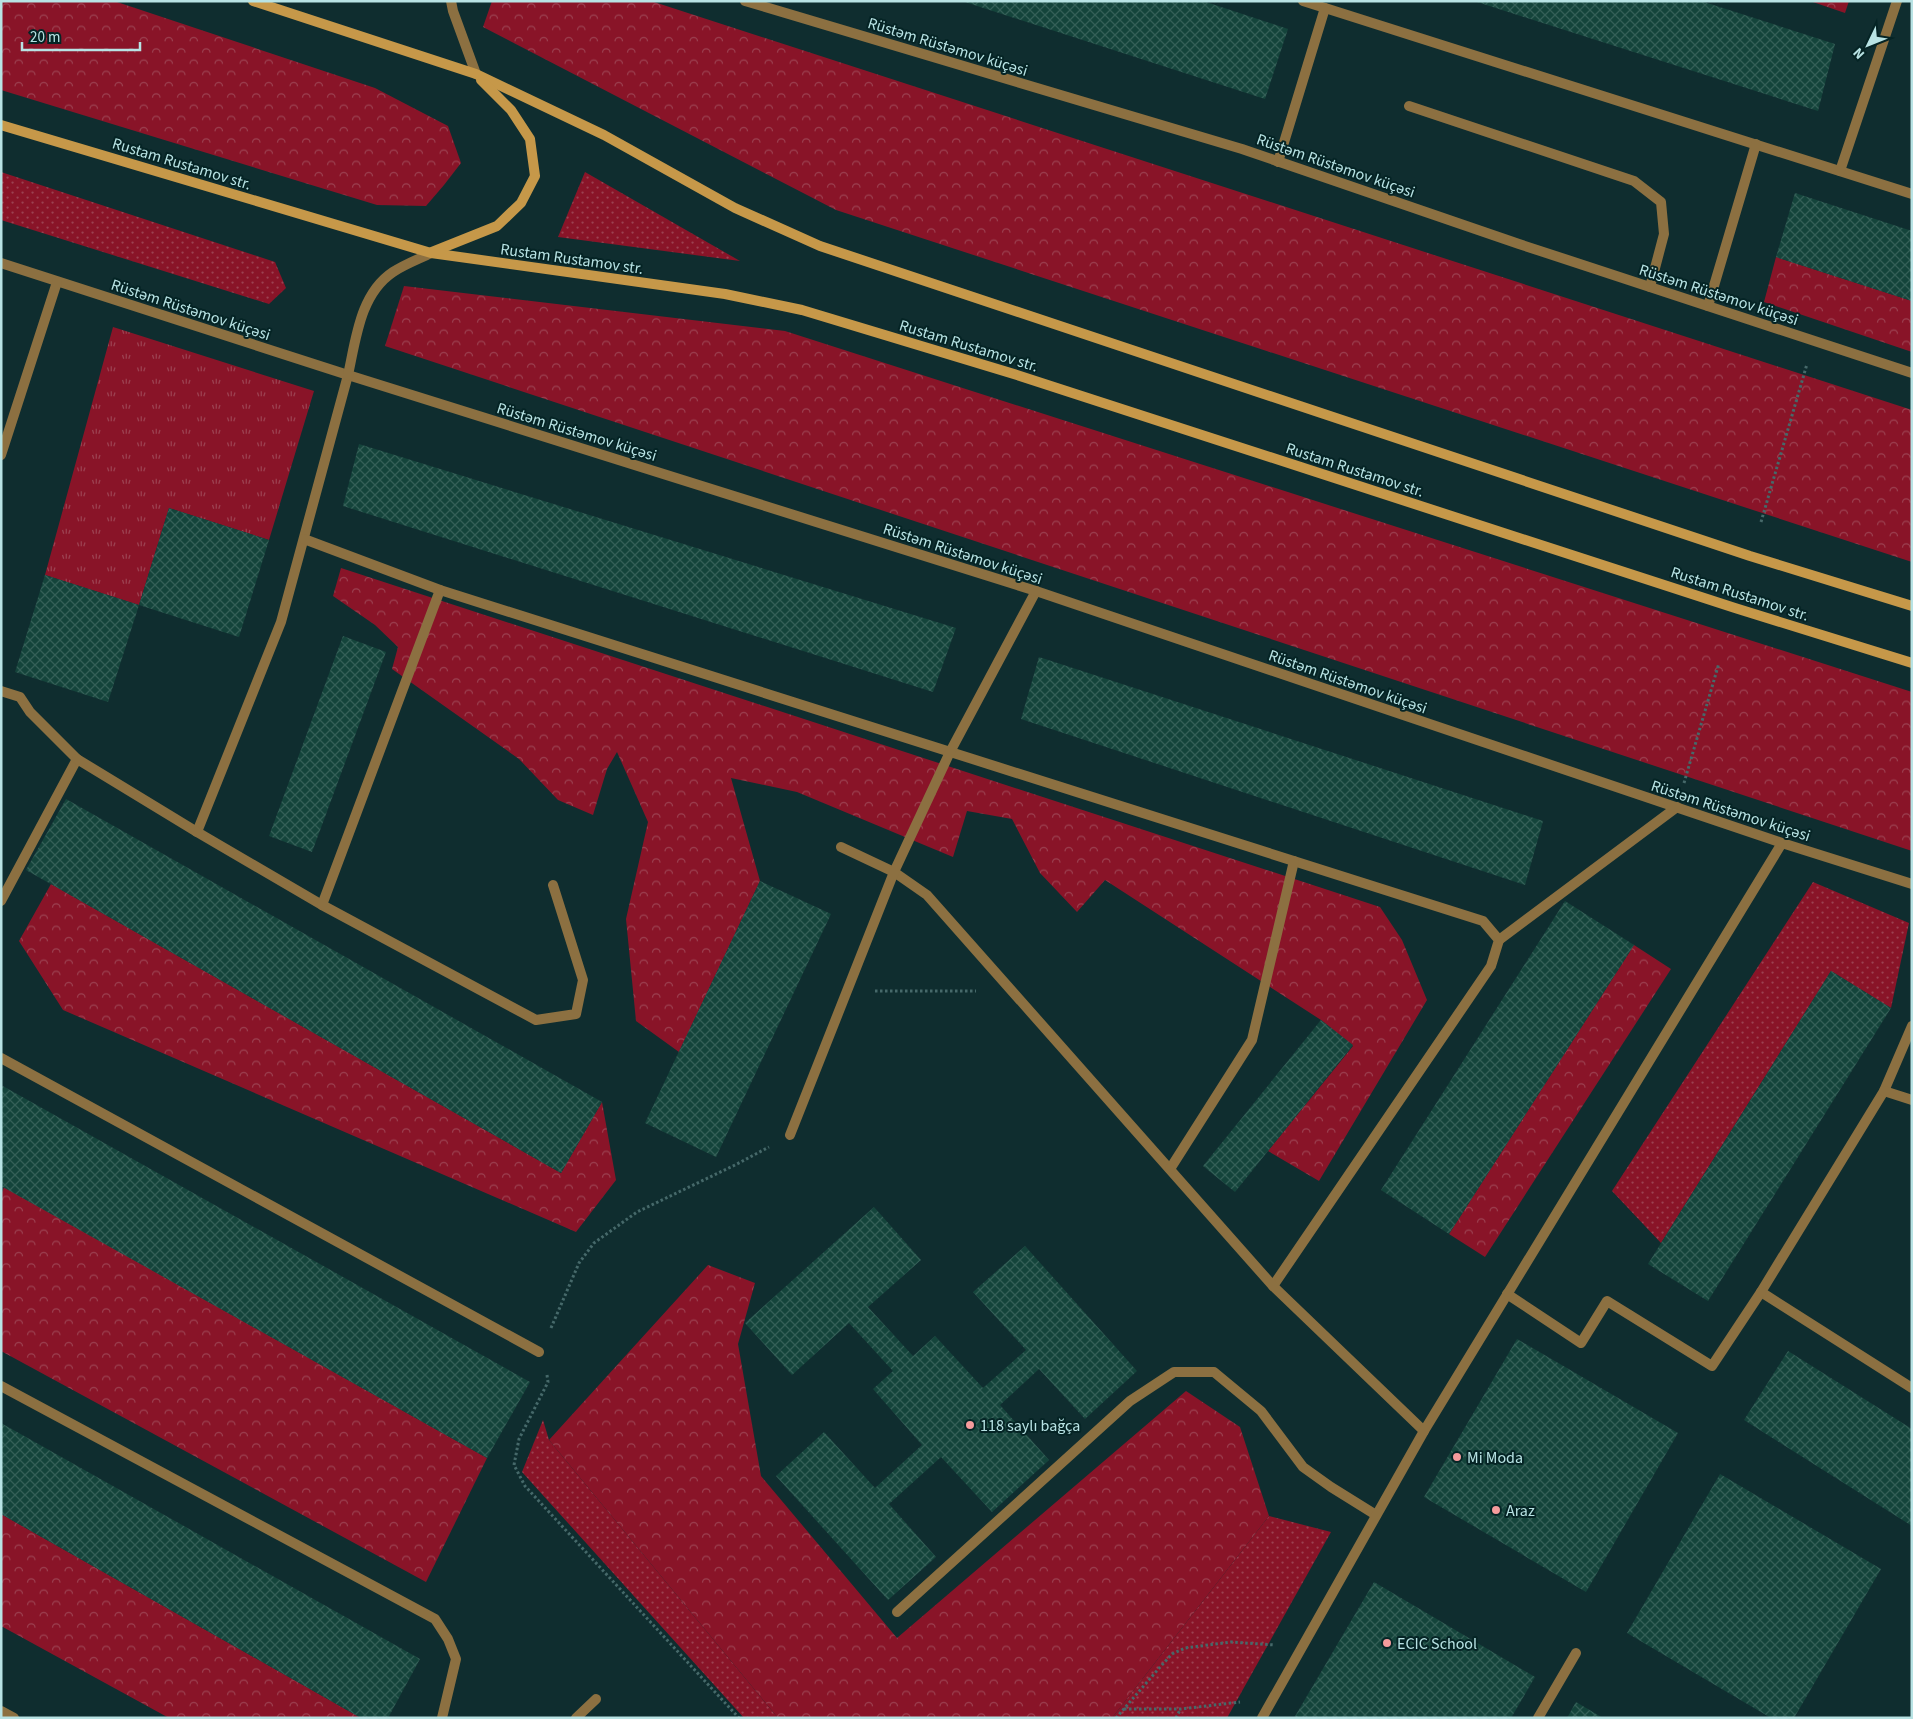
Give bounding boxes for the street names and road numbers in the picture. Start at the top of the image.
street label: Rüstəm Rüstəmov küçəsi [865,12,1030,82]
street label: Rüstəm Rüstəmov küçəsi [1253,128,1418,203]
street label: Rustam Rustamov str. [110,132,254,196]
street label: Rustam Rustamov str. [499,238,645,280]
street label: Rüstəm Rüstəmov küçəsi [1636,259,1801,331]
street label: Rüstəm Rüstəmov küçəsi [108,274,273,346]
street label: Rustam Rustamov str. [897,314,1041,378]
street label: Rüstəm Rüstəmov küçəsi [494,397,659,467]
street label: Rustam Rustamov str. [1283,437,1427,503]
street label: Rüstəm Rüstəmov küçəsi [880,518,1045,590]
street label: Rustam Rustamov str. [1668,561,1812,627]
street label: Rüstəm Rüstəmov küçəsi [1265,644,1430,719]
street label: Rüstəm Rüstəmov küçəsi [1648,775,1813,847]

